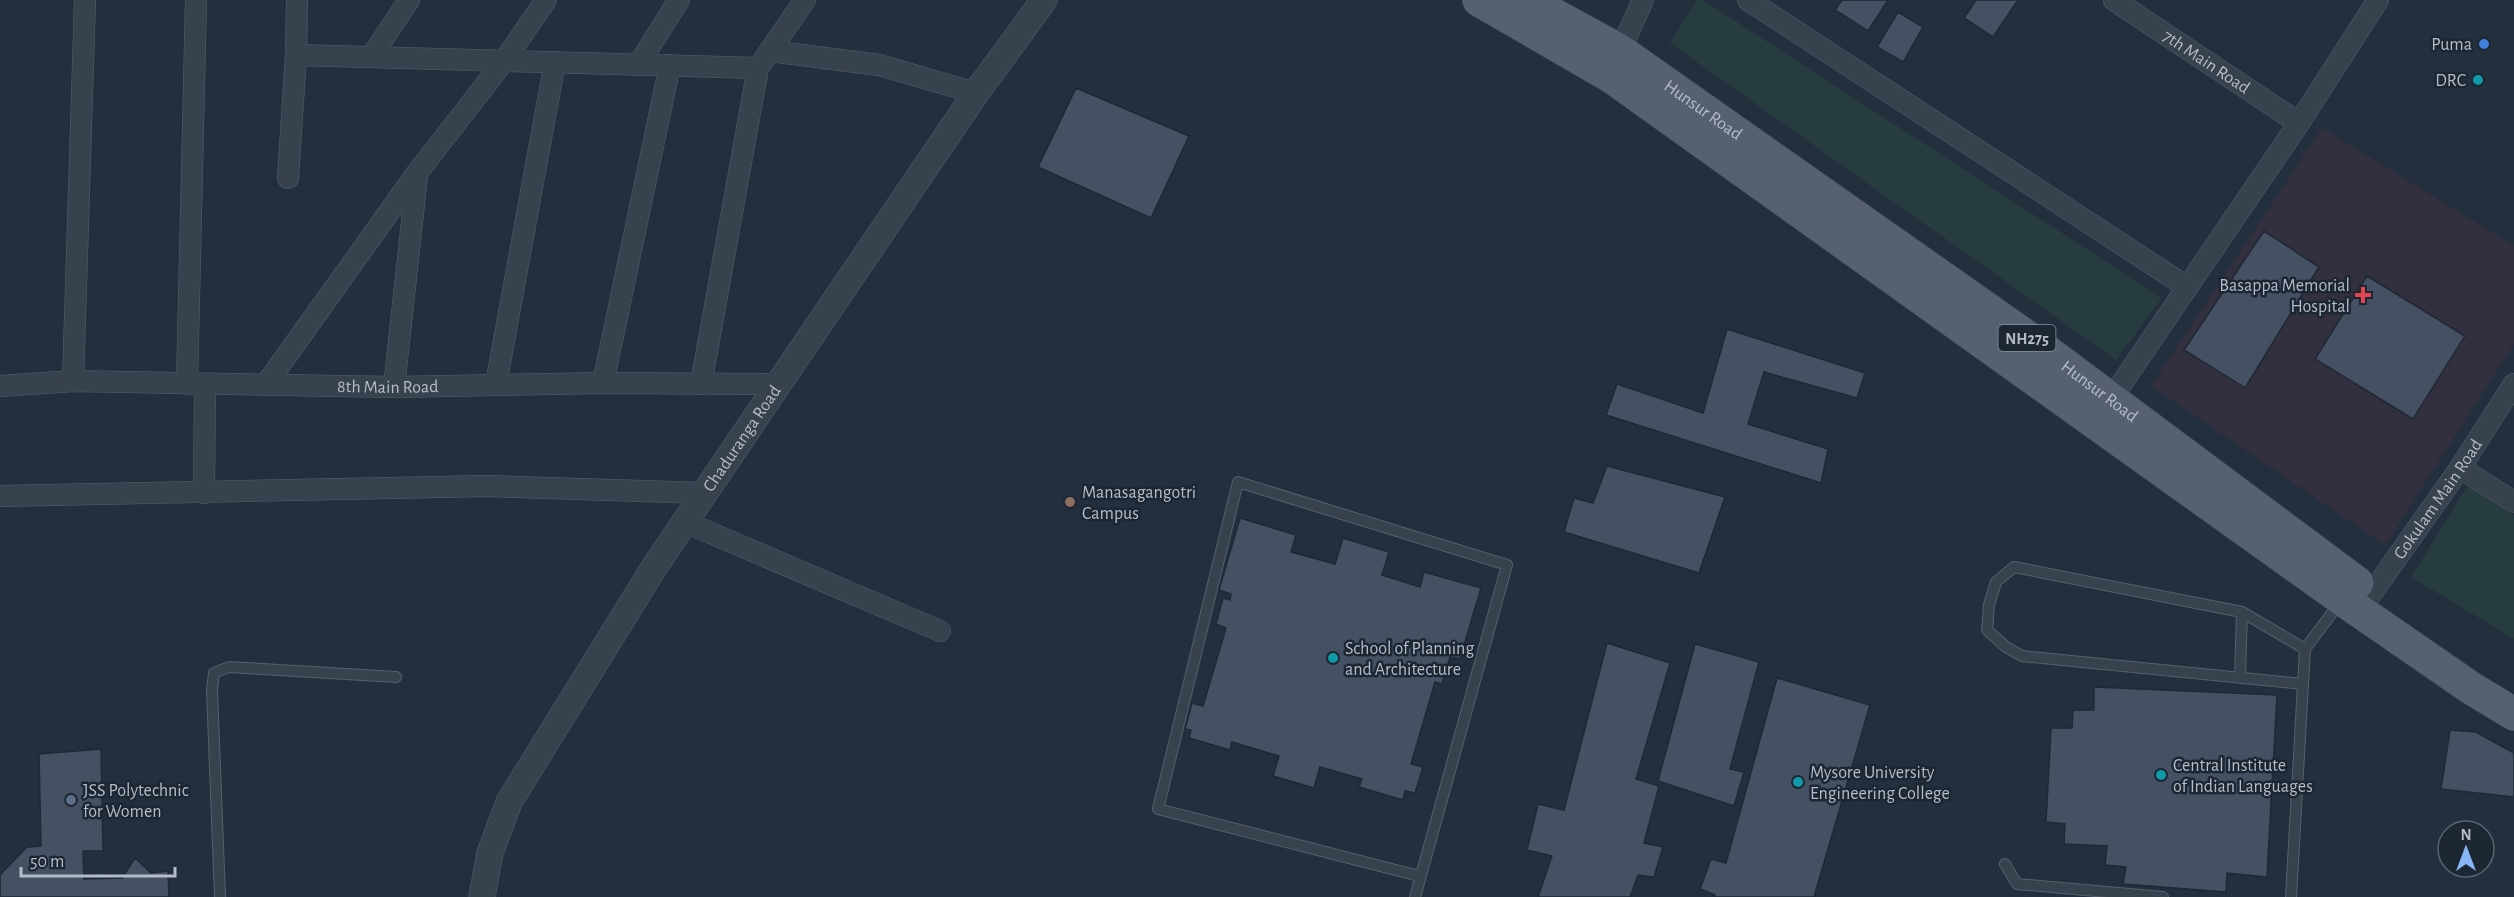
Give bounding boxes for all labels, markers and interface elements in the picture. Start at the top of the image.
street label: 7th Main Road [2159,27,2253,98]
place label: Puma [2431,36,2472,54]
marker: Puma [2477,37,2491,51]
place label: DRC [2435,72,2466,90]
marker: DRC [2471,73,2485,87]
street label: Hunsur Road [1661,77,1745,144]
place label: Basappa Memorial Hospital [2219,277,2350,316]
marker: Basappa Memorial Hospital [2354,286,2372,304]
road number: NH275 [1998,325,2056,351]
street label: Hunsur Road [2057,357,2141,426]
street label: 8th Main Road [337,378,439,397]
street label: Chaduranga Road [700,382,785,495]
street label: Gokulam Main Road [2391,436,2486,563]
place label: Manasagangotri Campus [1082,484,1196,523]
marker: Manasagangotri Campus [1063,495,1077,509]
place label: School of Planning and Architecture [1345,640,1474,679]
marker: School of Planning and Architecture [1326,651,1340,665]
place label: Central Institute of Indian Languages [2173,757,2313,796]
place label: Mysore University Engineering College [1810,764,1950,803]
marker: Central Institute of Indian Languages [2154,768,2168,782]
marker: Mysore University Engineering College [1791,775,1805,789]
place label: JSS Polytechnic for Women [83,782,189,821]
marker: JSS Polytechnic for Women [64,793,78,807]
north arrow [2436,819,2496,879]
text: N [2460,827,2472,843]
scale bar [21,840,176,878]
text: 50 m [30,853,64,871]

